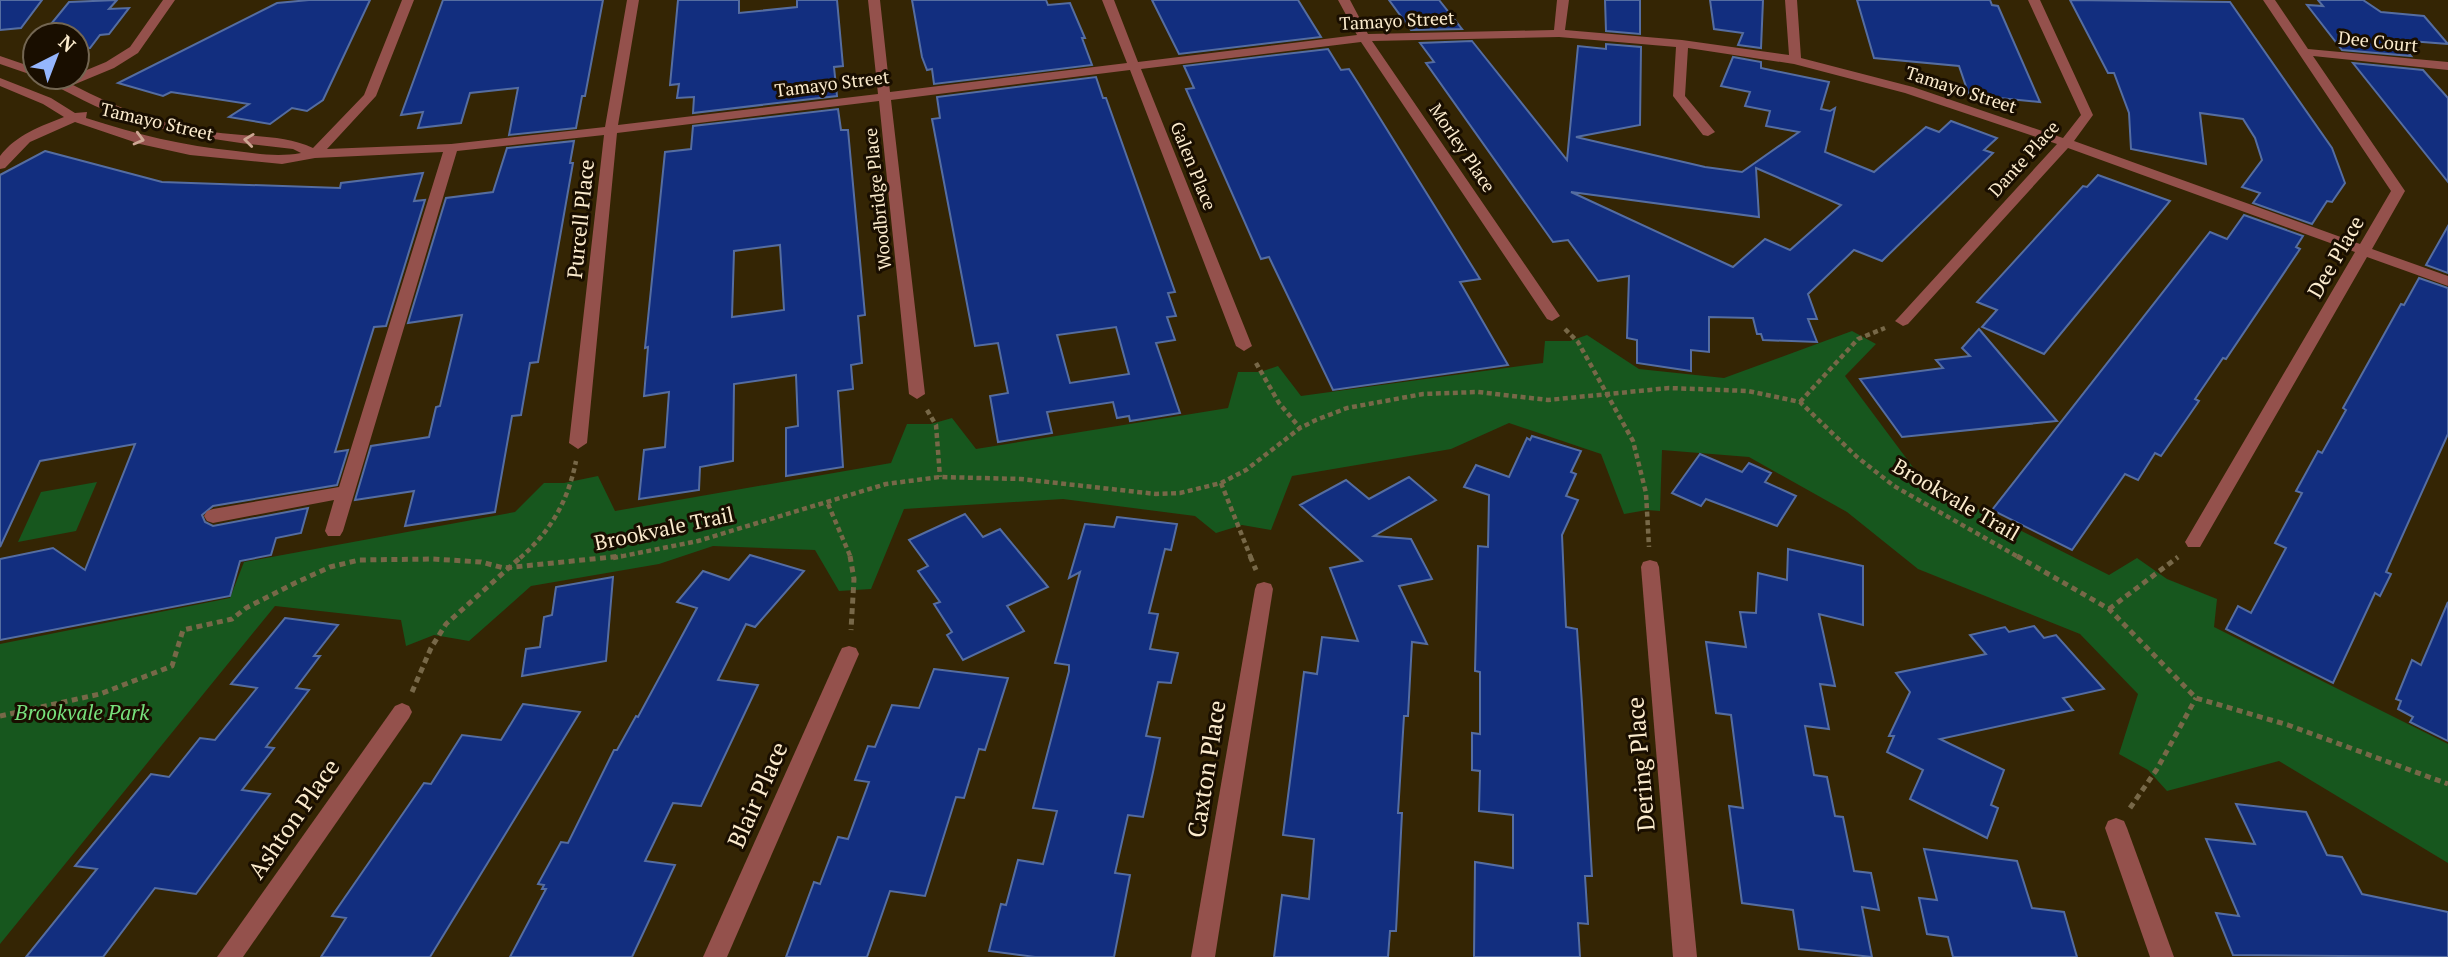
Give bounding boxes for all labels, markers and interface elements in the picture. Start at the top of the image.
street label: Tamayo Street [1339,5,1456,35]
north arrow [21,21,91,91]
street label: Dee Court [2337,25,2420,57]
text: N [54,29,82,58]
street label: Tamayo Street [1903,60,2020,118]
street label: Tamayo Street [773,64,891,102]
street label: Tamayo Street [98,96,216,146]
street label: Morley Place [1424,98,1501,197]
street label: Dante Place [1983,115,2064,202]
street label: Galen Place [1165,118,1223,213]
street label: Woodbridge Place [858,127,896,271]
one-way arrow [133,131,145,145]
one-way arrow [243,133,255,148]
street label: Purcell Place [560,158,600,280]
street label: Dee Place [2300,210,2370,303]
street label: Brookvale Trail [1888,452,2025,547]
street label: Brookvale Trail [591,500,736,556]
street label: Dering Place [1618,696,1662,833]
park label: Brookvale Park [14,698,150,726]
street label: Caxton Place [1179,698,1233,840]
street label: Blair Place [720,737,795,853]
street label: Ashton Place [240,752,346,885]

